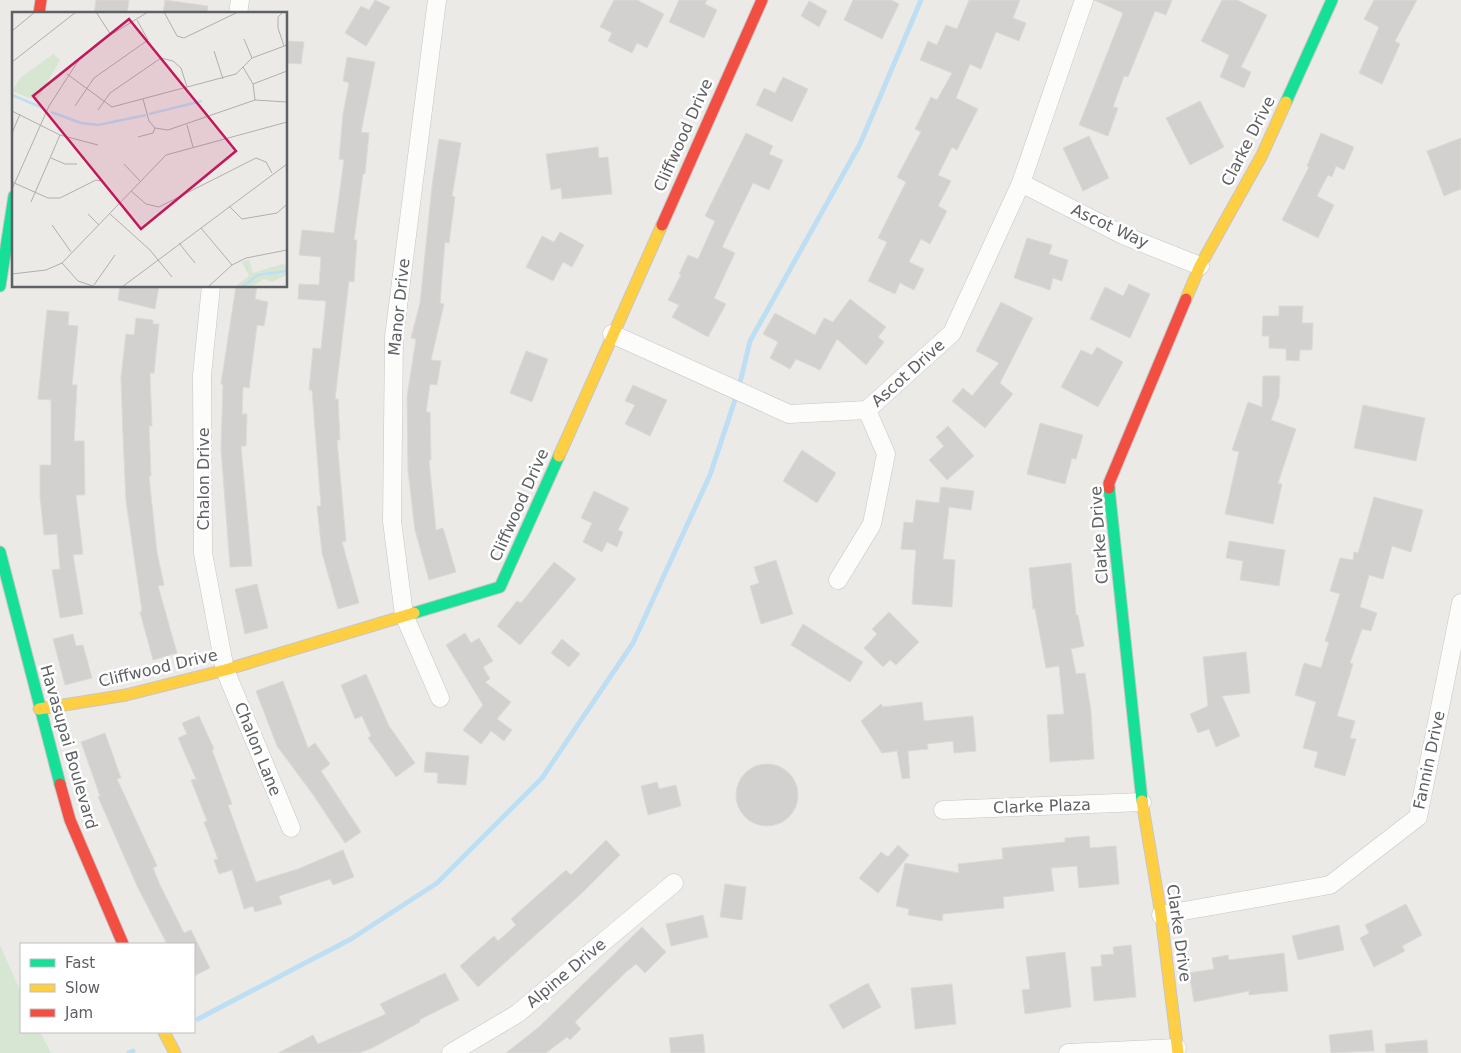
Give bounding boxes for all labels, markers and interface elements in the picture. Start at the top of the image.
inset map [12,12,288,288]
street label: Cliffwood Drive [650,76,716,194]
street label: Clarke Drive [1217,93,1279,189]
street label: Ascot Way [1068,200,1152,252]
street label: Manor Drive [384,257,414,357]
street label: Ascot Drive [867,335,949,411]
street label: Chalon Drive [194,427,213,531]
street label: Cliffwood Drive [486,446,552,564]
street label: Clarke Drive [1086,485,1112,585]
street label: Cliffwood Drive [97,645,219,691]
street label: Havasupai Boulevard [36,663,102,831]
street label: Chalon Lane [231,699,285,799]
street label: Fannin Drive [1409,709,1449,811]
street label: Clarke Plaza [993,795,1091,817]
street label: Clarke Drive [1163,883,1195,983]
street label: Alpine Drive [522,934,610,1012]
legend [20,943,195,1033]
text: Fast [65,954,95,972]
text: Slow [65,979,100,997]
text: Jam [64,1004,93,1022]

